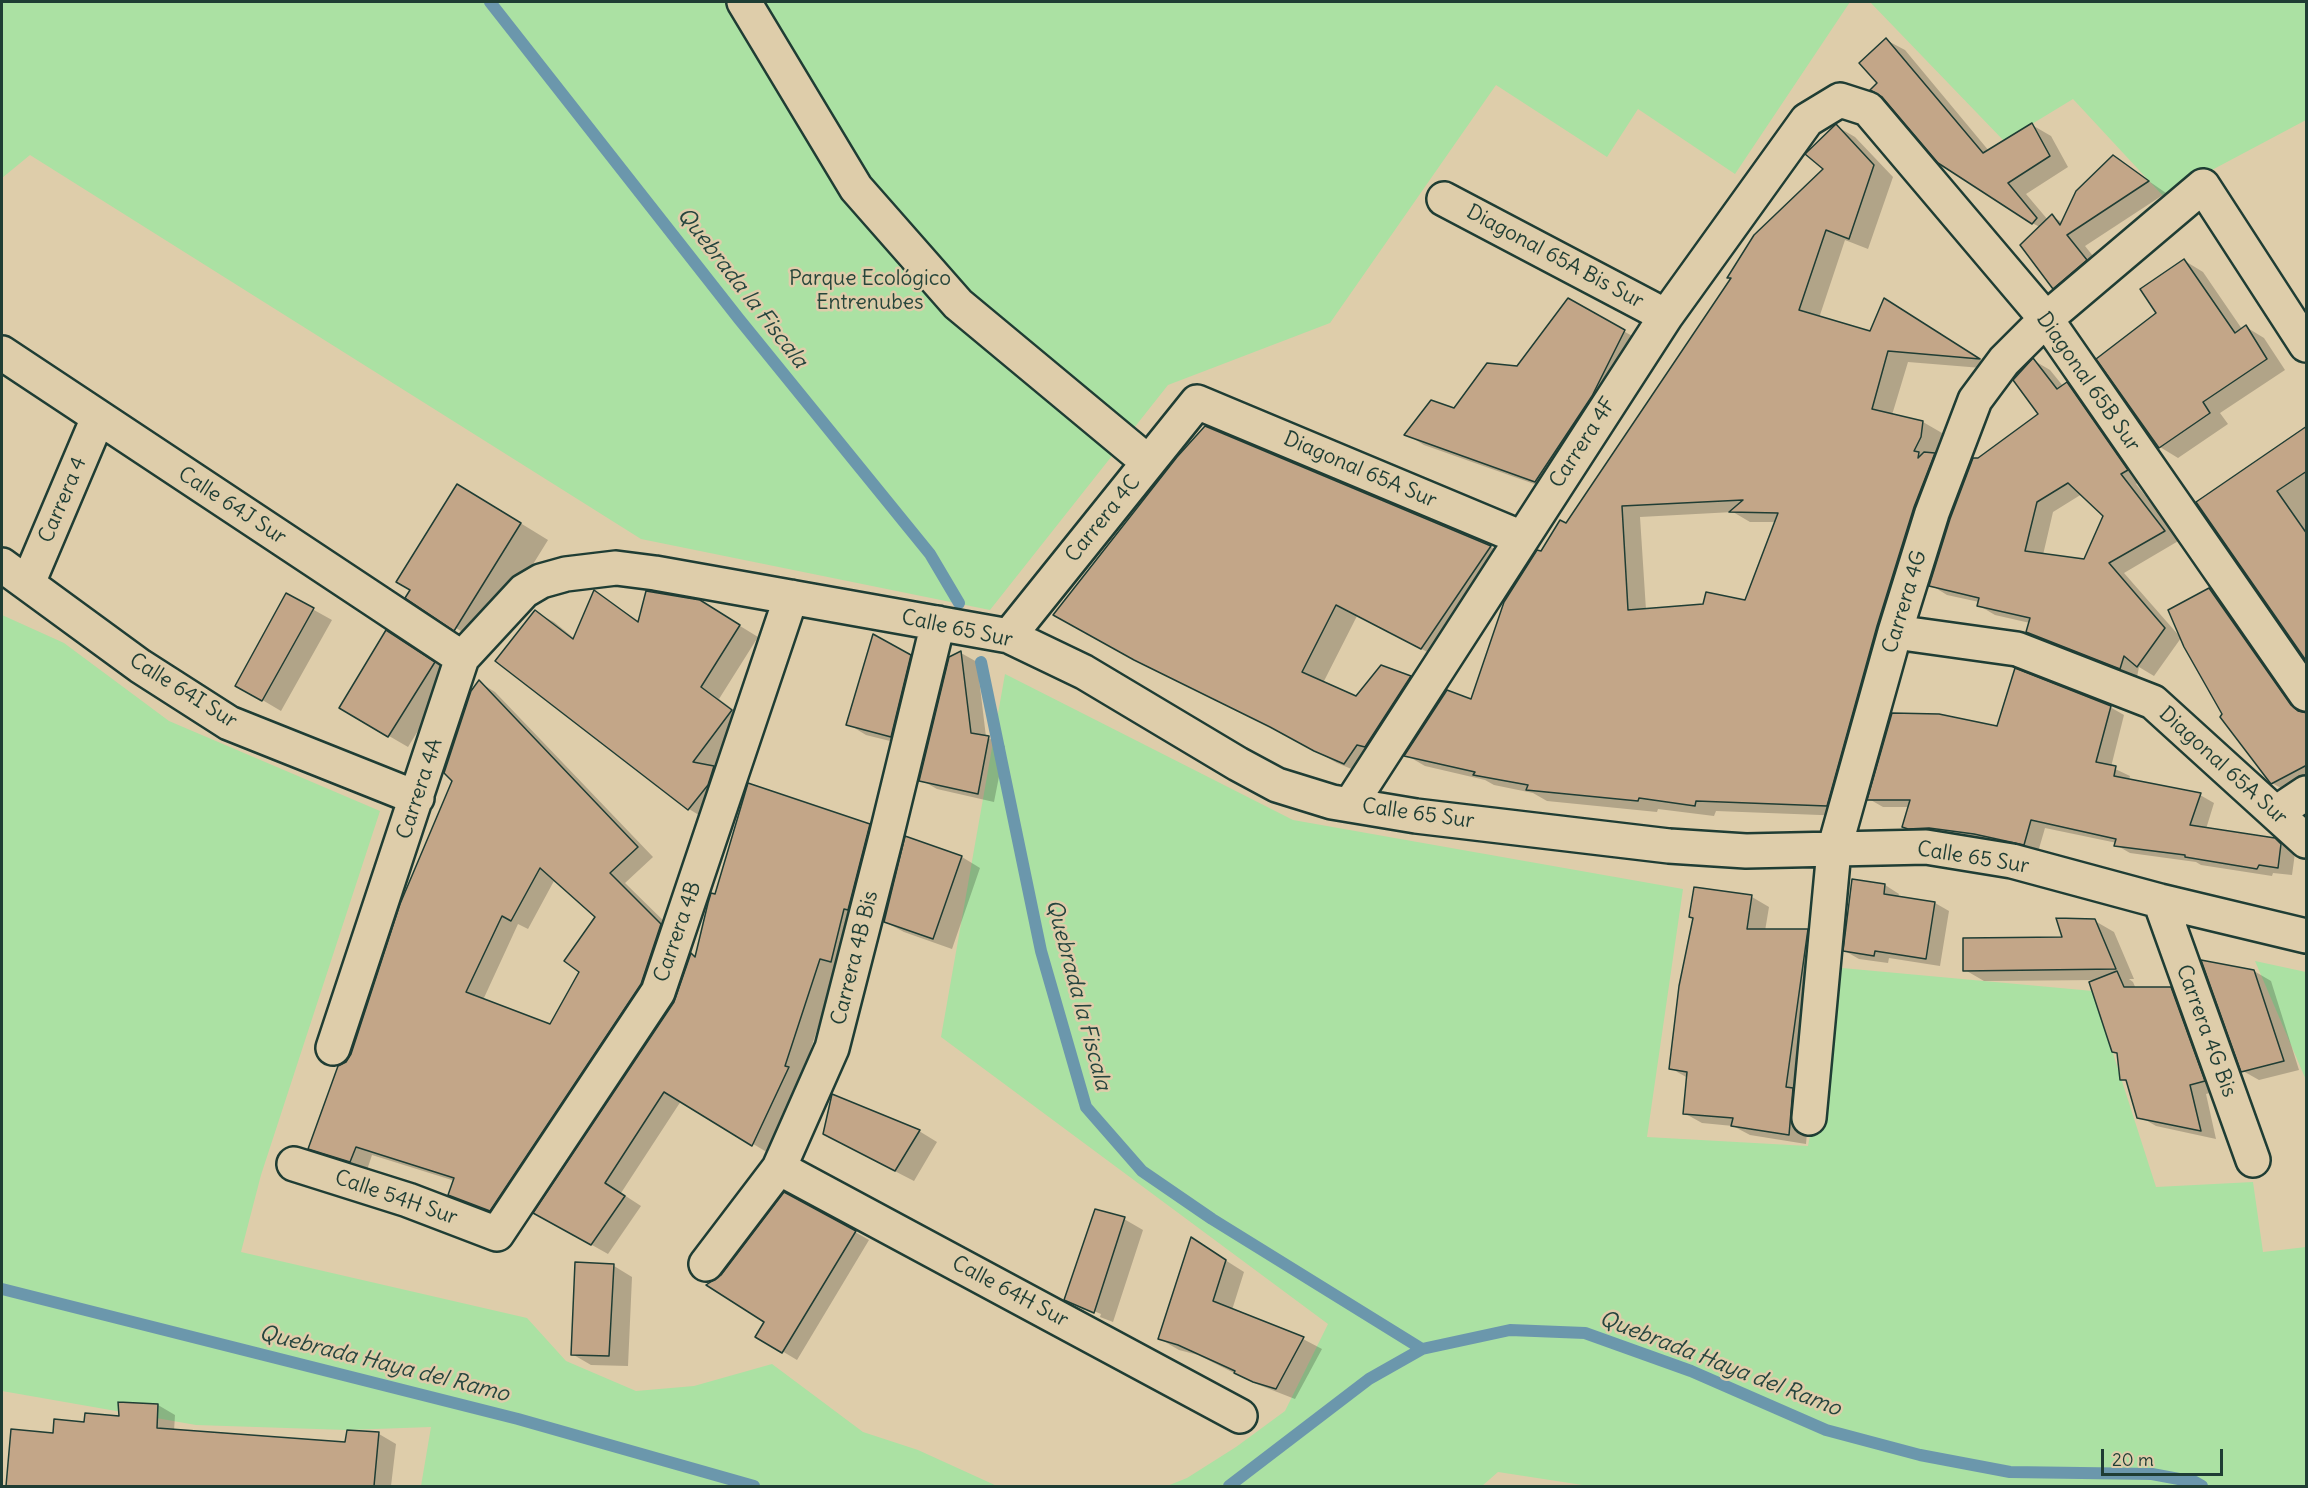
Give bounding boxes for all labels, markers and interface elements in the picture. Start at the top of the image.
street label: Diagonal 65A Bis Sur [1462,200,1648,314]
water label: Quebrada la Fiscala [671,202,813,374]
park label: Parque Ecológico Entrenubes [789,266,951,316]
street label: Diagonal 65B Sur [2031,307,2145,457]
street label: Carrera 4F [1544,393,1622,493]
street label: Diagonal 65A Sur [1280,426,1440,514]
street label: Carrera 4 [34,453,92,547]
street label: Calle 64J Sur [173,462,291,550]
street label: Carrera 4C [1060,470,1146,568]
street label: Carrera 4G [1877,548,1933,656]
street label: Calle 65 Sur [899,605,1015,653]
street label: Calle 64I Sur [124,648,242,734]
street label: Diagonal 65A Sur [2154,702,2292,830]
street label: Carrera 4A [392,735,448,843]
street label: Calle 65 Sur [1360,794,1476,834]
street label: Calle 65 Sur [1915,837,2031,879]
street label: Carrera 4B [649,878,707,986]
street label: Carrera 4B Bis [826,888,884,1028]
water label: Quebrada la Fiscala [1040,897,1116,1093]
street label: Carrera 4G Bis [2170,961,2242,1101]
street label: Calle 54H Sur [331,1165,461,1231]
street label: Calle 64H Sur [947,1251,1073,1333]
water label: Quebrada Haya del Ramo [1595,1306,1845,1422]
water label: Quebrada Haya del Ramo [256,1320,512,1408]
scale bar [2104,1437,2226,1475]
text: 20 m [2112,1448,2154,1471]

